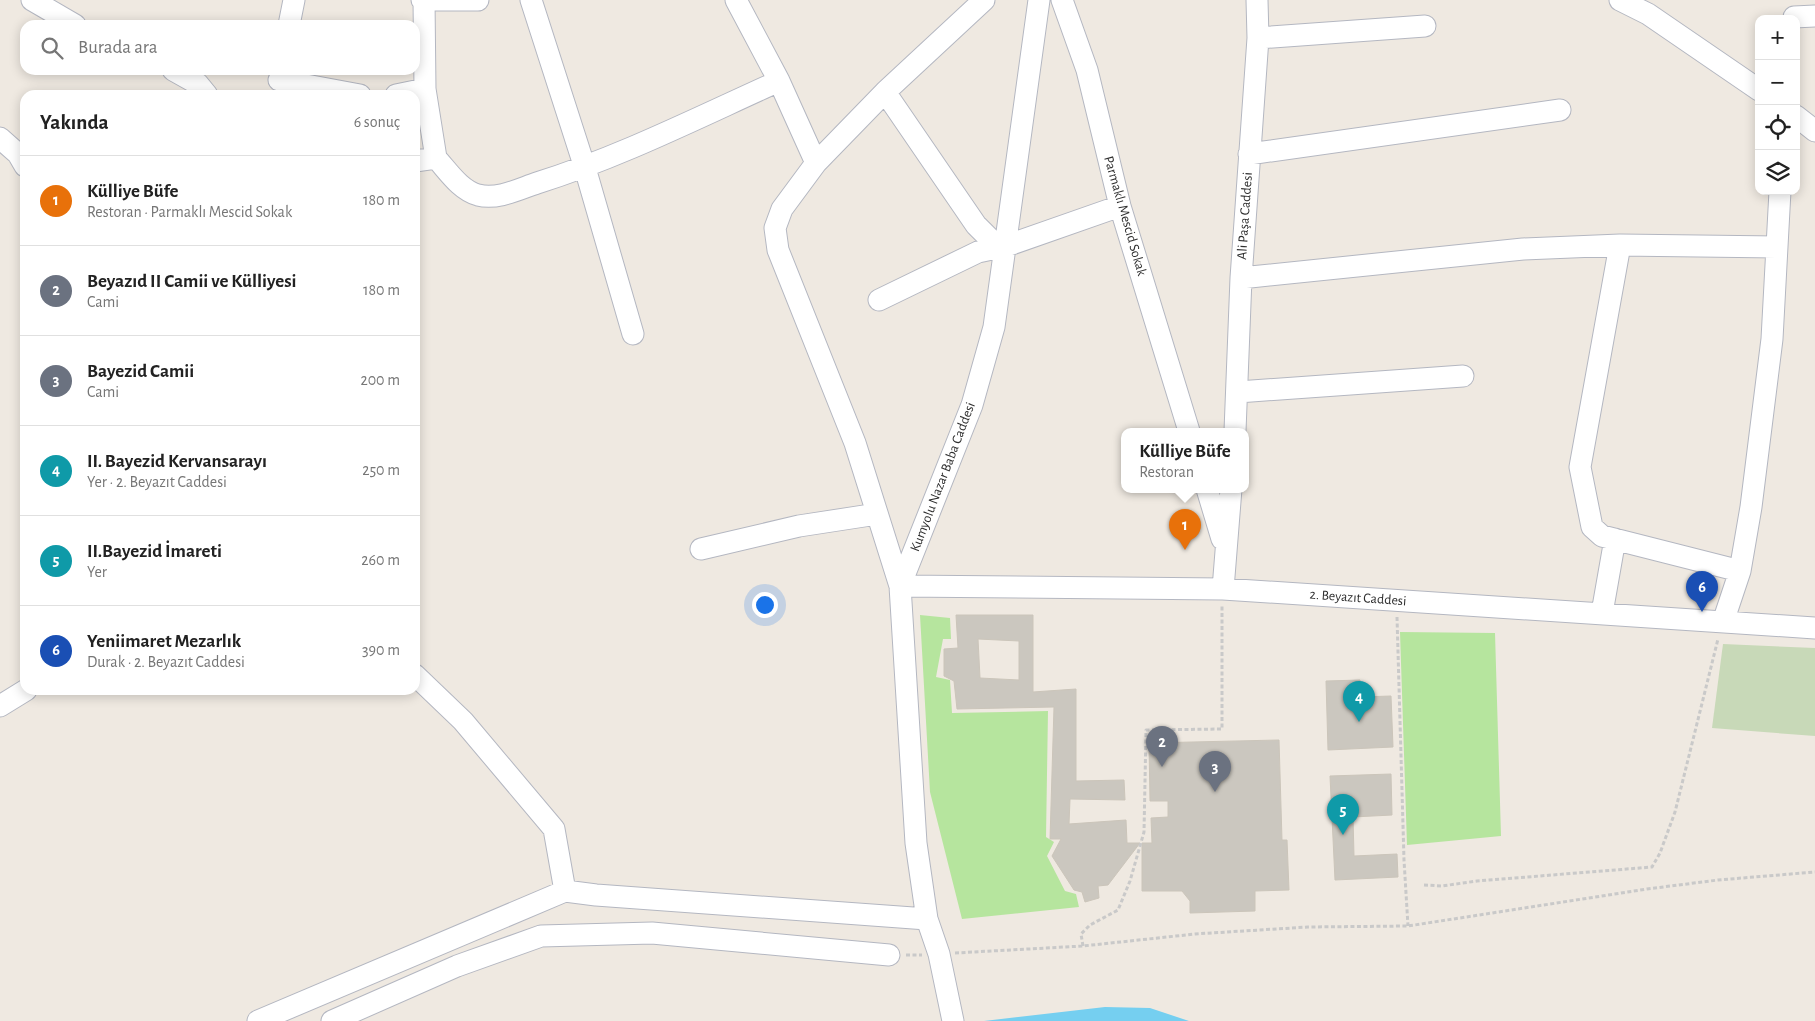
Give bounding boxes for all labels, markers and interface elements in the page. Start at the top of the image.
map controls [1755,15,1800,195]
button: + [1755,15,1800,60]
search box [20,20,420,75]
icon: search [38,34,66,62]
text: Burada ara [78,38,157,57]
button: − [1755,60,1800,105]
button: locate [1755,105,1800,150]
text: Yakında [40,112,109,133]
text: 6 sonuç [354,114,400,130]
button: layers [1755,150,1800,195]
street label: Parmaklı Mescid Sokak [1101,155,1149,278]
street label: Ali Paşa Caddesi [1235,172,1255,260]
text: Külliye Büfe [87,182,179,201]
text: 1 [53,192,59,208]
text: 180 m [363,192,400,208]
text: Restoran · Parmaklı Mescid Sokak [87,204,292,220]
text: Beyazıd II Camii ve Külliyesi [87,272,296,291]
text: 2 [52,282,60,298]
text: 180 m [363,282,400,298]
text: Cami [87,294,119,310]
text: Bayezid Camii [87,362,194,381]
text: 3 [53,372,59,388]
text: 200 m [360,372,400,388]
text: Cami [87,384,119,400]
street label: Kumyolu Nazar Baba Caddesi [908,400,978,554]
popup [1121,428,1249,493]
text: Külliye Büfe [1139,442,1231,461]
text: II. Bayezid Kervansarayı [87,452,267,471]
text: 4 [52,462,60,478]
text: 250 m [362,462,400,478]
text: Restoran [1139,464,1194,480]
text: Yer · 2. Beyazıt Caddesi [87,474,227,490]
pin: 1 [1169,509,1201,550]
text: II.Bayezid İmareti [87,542,222,561]
text: 5 [53,552,59,568]
text: 260 m [361,552,400,568]
text: Yer [87,564,107,580]
pin: 6 [1686,571,1718,612]
street label: 2. Beyazıt Caddesi [1309,588,1407,608]
your location [752,592,778,618]
text: Yeniimaret Mezarlık [87,632,241,651]
text: 6 [52,642,60,658]
text: 390 m [362,642,400,658]
text: Durak · 2. Beyazıt Caddesi [87,654,245,670]
pin: 4 [1343,681,1375,722]
pin: 2 [1146,726,1178,767]
pin: 3 [1199,751,1231,792]
pin: 5 [1327,794,1359,835]

